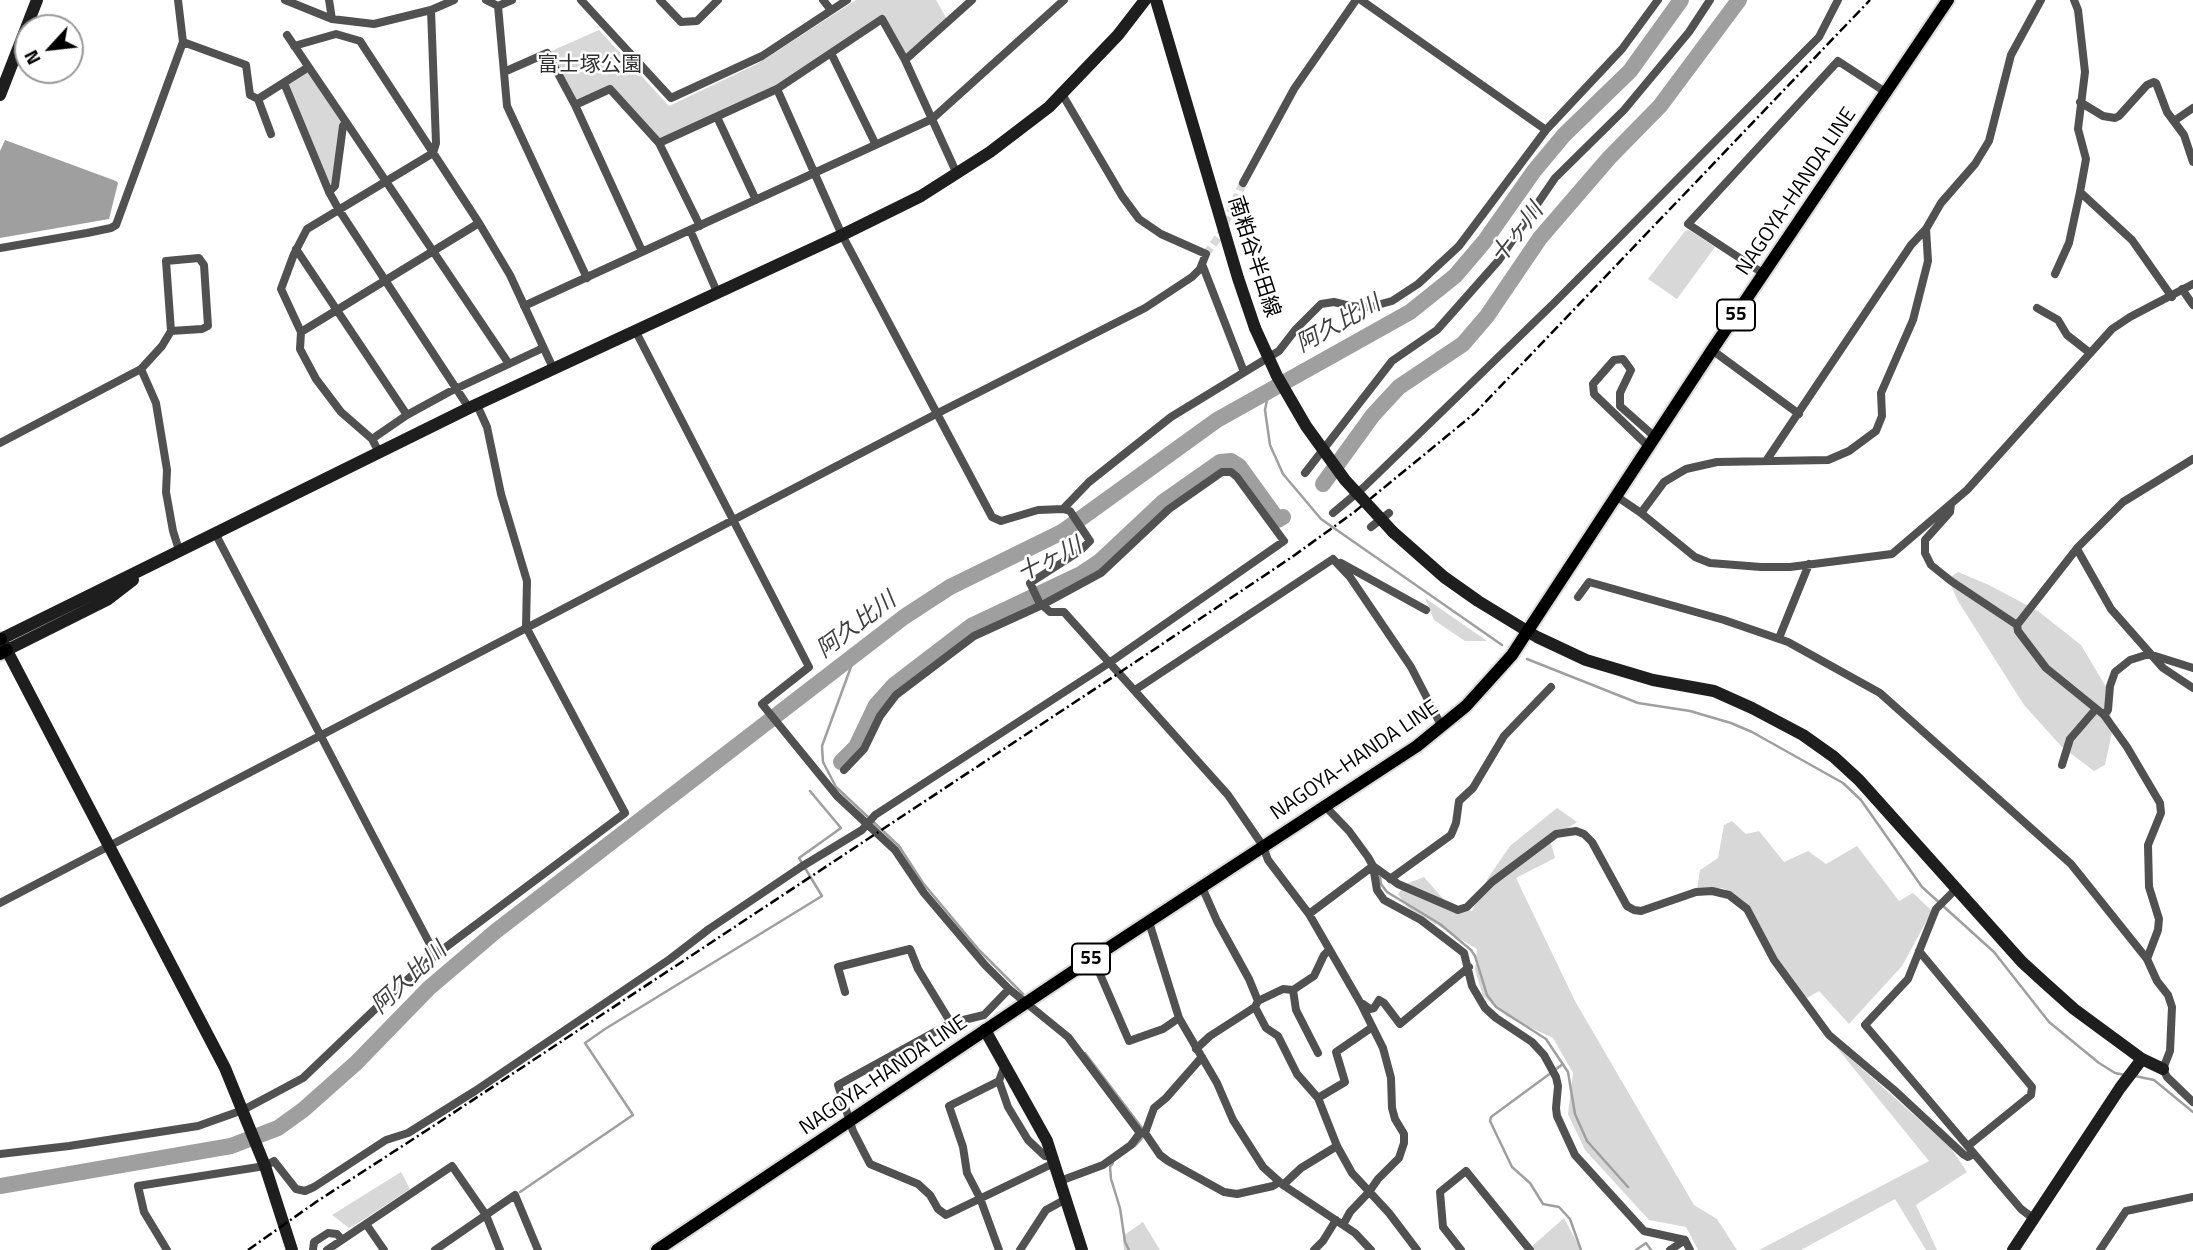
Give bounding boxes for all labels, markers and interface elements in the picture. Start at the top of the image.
north arrow [14,14,84,84]
text: N [16,45,48,70]
park label: 富士塚公園 [538,53,642,79]
street label: NAGOYA-HANDA LINE [1732,103,1862,281]
street label: 南粕谷半田線 [1222,193,1284,321]
water label: 十ヶ川 [1486,198,1550,270]
water label: 阿久比川 [1292,291,1386,359]
road number: 55 [1717,300,1755,330]
water label: 十ヶ川 [1013,533,1087,589]
water label: 阿久比川 [812,587,902,665]
street label: NAGOYA-HANDA LINE [1266,696,1444,826]
water label: 阿久比川 [367,938,453,1020]
road number: 55 [1072,944,1110,974]
street label: NAGOYA-HANDA LINE [795,1011,973,1141]

